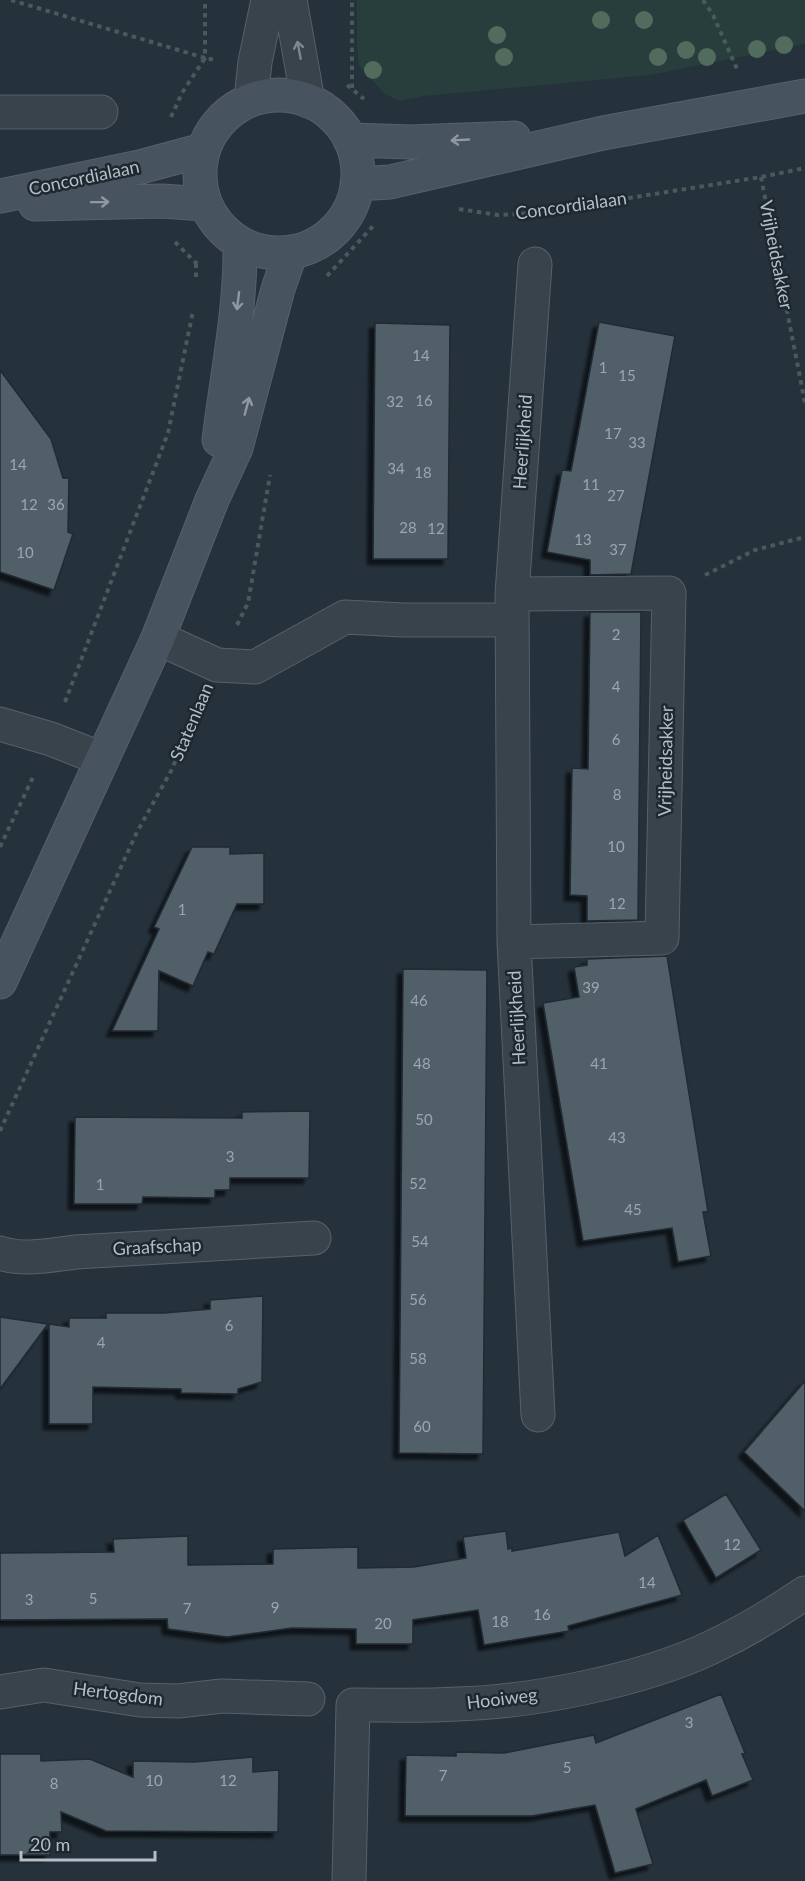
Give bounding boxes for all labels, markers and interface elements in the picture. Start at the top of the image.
one-way arrow [293,41,304,61]
one-way arrow [451,135,471,146]
street label: Concordialaan [26,155,141,199]
street label: Concordialaan [514,186,628,224]
one-way arrow [90,197,110,208]
street label: Vrijheidsakker [756,198,798,312]
one-way arrow [233,291,244,310]
house number: 14 [412,346,430,364]
house number: 1 [599,358,607,376]
house number: 15 [618,366,636,384]
house number: 16 [415,391,433,409]
house number: 32 [386,392,404,410]
street label: Heerlijkheid [508,394,536,490]
one-way arrow [242,397,253,416]
house number: 17 [604,424,622,442]
house number: 33 [628,433,646,451]
house number: 14 [9,455,27,473]
house number: 34 [387,459,405,477]
house number: 18 [414,463,432,481]
house number: 11 [582,475,600,493]
house number: 27 [607,486,625,504]
house number: 12 [20,495,38,513]
house number: 36 [47,495,65,513]
house number: 28 [399,518,417,536]
house number: 12 [427,519,445,537]
house number: 13 [574,530,592,548]
house number: 37 [609,540,627,558]
house number: 10 [16,543,34,561]
house number: 2 [612,625,620,643]
house number: 4 [612,677,621,695]
street label: Statenlaan [165,679,217,764]
street label: Vrijheidsakker [653,705,677,817]
house number: 6 [612,730,621,748]
house number: 8 [613,785,621,803]
house number: 10 [607,837,625,855]
house number: 12 [608,894,626,912]
house number: 1 [178,900,186,918]
street label: Heerlijkheid [503,970,529,1066]
house number: 39 [582,978,600,996]
house number: 46 [410,991,428,1009]
house number: 48 [413,1054,431,1072]
house number: 41 [590,1054,608,1072]
house number: 50 [415,1110,433,1128]
house number: 43 [608,1128,626,1146]
house number: 3 [226,1147,234,1165]
house number: 52 [409,1174,427,1192]
house number: 1 [96,1175,104,1193]
house number: 45 [624,1200,642,1218]
house number: 54 [411,1232,429,1250]
street label: Graafschap [112,1233,202,1259]
house number: 56 [409,1290,427,1308]
house number: 6 [225,1316,234,1334]
house number: 4 [97,1333,106,1351]
house number: 58 [409,1349,427,1367]
house number: 60 [413,1417,431,1435]
house number: 12 [723,1535,741,1553]
house number: 14 [638,1573,656,1591]
house number: 5 [89,1589,97,1607]
house number: 3 [25,1590,33,1608]
house number: 9 [271,1598,279,1616]
house number: 7 [183,1599,192,1617]
house number: 16 [533,1605,551,1623]
house number: 18 [491,1612,509,1630]
house number: 20 [374,1614,392,1632]
street label: Hertogdom [72,1677,164,1709]
street label: Hooiweg [465,1683,538,1713]
house number: 3 [685,1713,693,1731]
house number: 5 [563,1758,571,1776]
house number: 7 [439,1766,448,1784]
house number: 10 [145,1771,163,1789]
house number: 12 [219,1771,237,1789]
house number: 8 [50,1774,58,1792]
scale bar [21,1824,154,1862]
text: 20 m [30,1833,70,1855]

